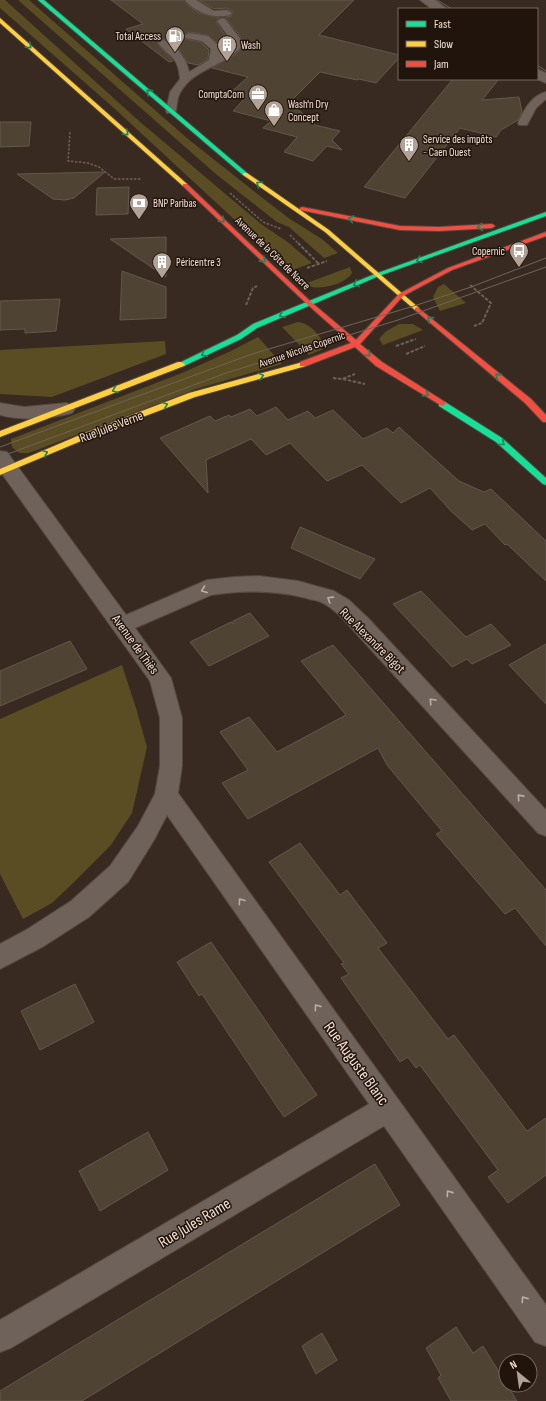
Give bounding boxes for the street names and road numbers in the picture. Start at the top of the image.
street label: Avenue de la Côte de Nacre [232,214,313,292]
street label: Avenue Nicolas Copernic [256,329,347,371]
street label: Rue Jules Verne [77,408,145,446]
street label: Rue Alexandre Bigot [336,605,408,677]
street label: Avenue de Thiès [108,611,162,678]
street label: Rue Auguste Blanc [319,1018,392,1109]
street label: Rue Jules Rame [155,1194,234,1252]

